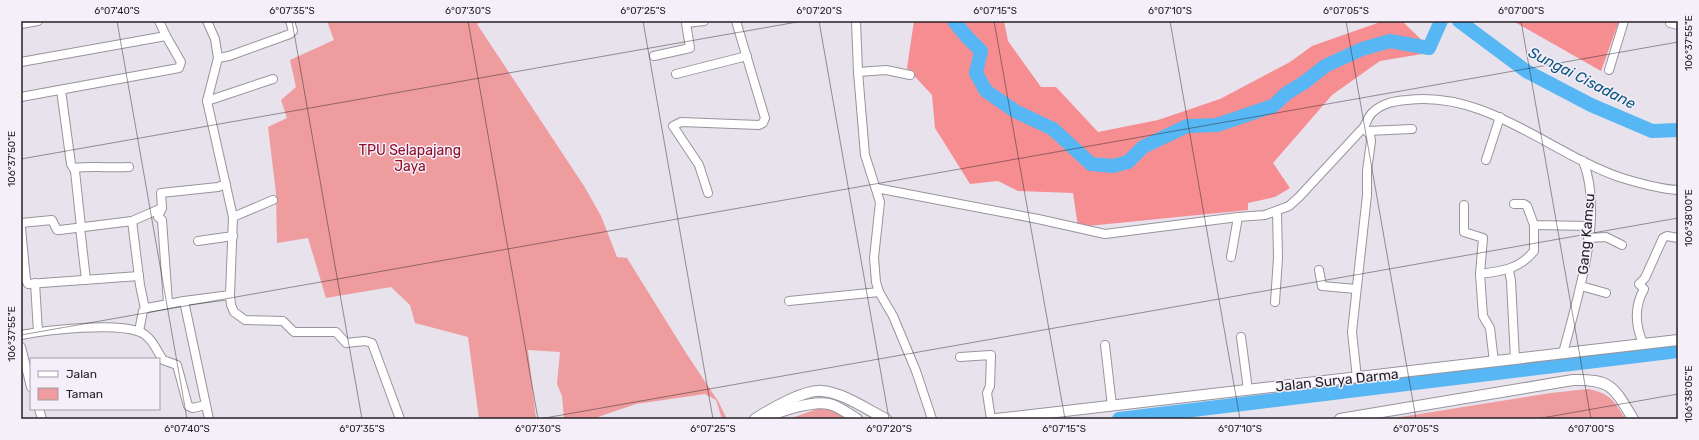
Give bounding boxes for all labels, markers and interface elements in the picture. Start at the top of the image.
text: 6°07'40"S [94,5,140,17]
text: 6°07'35"S [269,5,315,17]
text: 6°07'30"S [445,5,491,17]
text: 6°07'25"S [620,5,666,17]
text: 6°07'20"S [796,5,842,17]
text: 6°07'15"S [973,5,1017,17]
text: 6°07'10"S [1148,5,1192,17]
text: 6°07'05"S [1323,5,1369,17]
text: 6°07'00"S [1498,5,1544,17]
text: 106°37'55"E [1683,15,1695,71]
water label: Sungai Cisadane [1525,43,1639,113]
text: 106°37'50"E [6,131,18,187]
park label: TPU Selapajang Jaya [359,142,461,175]
text: 106°38'00"E [1683,189,1695,247]
street label: Gang Kamsu [1574,193,1599,275]
text: 106°37'55"E [6,306,18,362]
legend [30,358,160,410]
text: 106°38'05"E [1683,365,1695,423]
street label: Jalan Surya Darma [1275,366,1399,395]
text: Jalan [66,367,97,381]
text: Taman [66,387,103,401]
text: 6°07'40"S [164,423,210,435]
text: 6°07'35"S [339,423,385,435]
text: 6°07'30"S [515,423,561,435]
text: 6°07'25"S [690,423,736,435]
text: 6°07'20"S [866,423,912,435]
text: 6°07'15"S [1042,423,1086,435]
text: 6°07'10"S [1218,423,1262,435]
text: 6°07'05"S [1393,423,1439,435]
text: 6°07'00"S [1568,423,1614,435]

